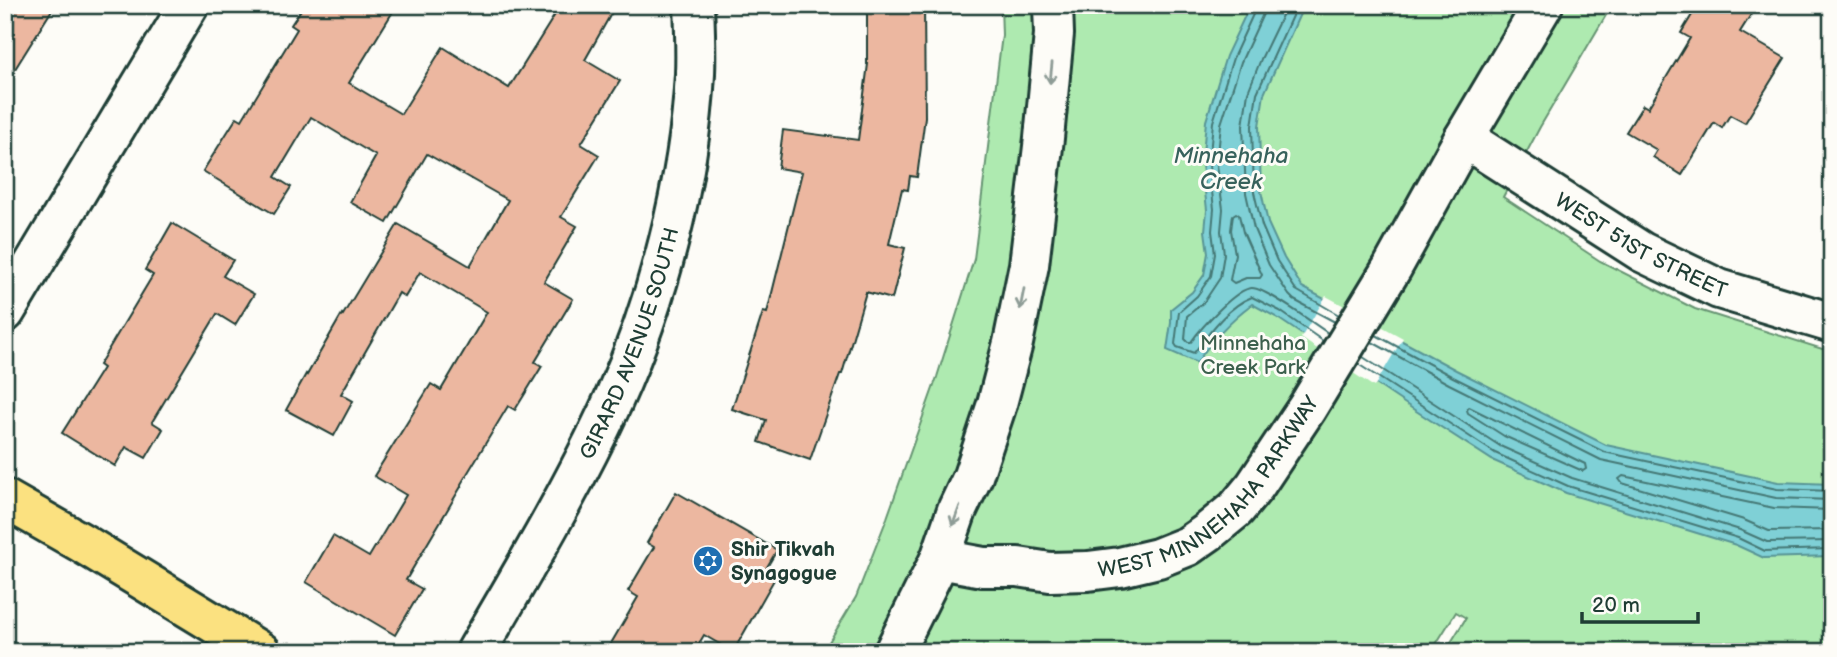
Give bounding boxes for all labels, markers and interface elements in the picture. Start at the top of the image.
one-way arrow [1044,61,1057,84]
water label: Minnehaha Creek [1173,142,1289,196]
street label: WEST 51ST STREET [1550,188,1731,304]
street label: GIRARD AVENUE SOUTH [575,225,685,464]
one-way arrow [1015,287,1028,310]
park label: Minnehaha Creek Park [1200,331,1306,380]
street label: WEST MINNEHAHA PARKWAY [1097,391,1325,583]
one-way arrow [948,504,961,526]
place label: Shir Tikvah Synagogue [731,537,837,586]
synagogue icon: Shir Tikvah Synagogue [691,544,725,578]
scale bar [1582,580,1697,624]
text: 20 m [1592,593,1640,618]

